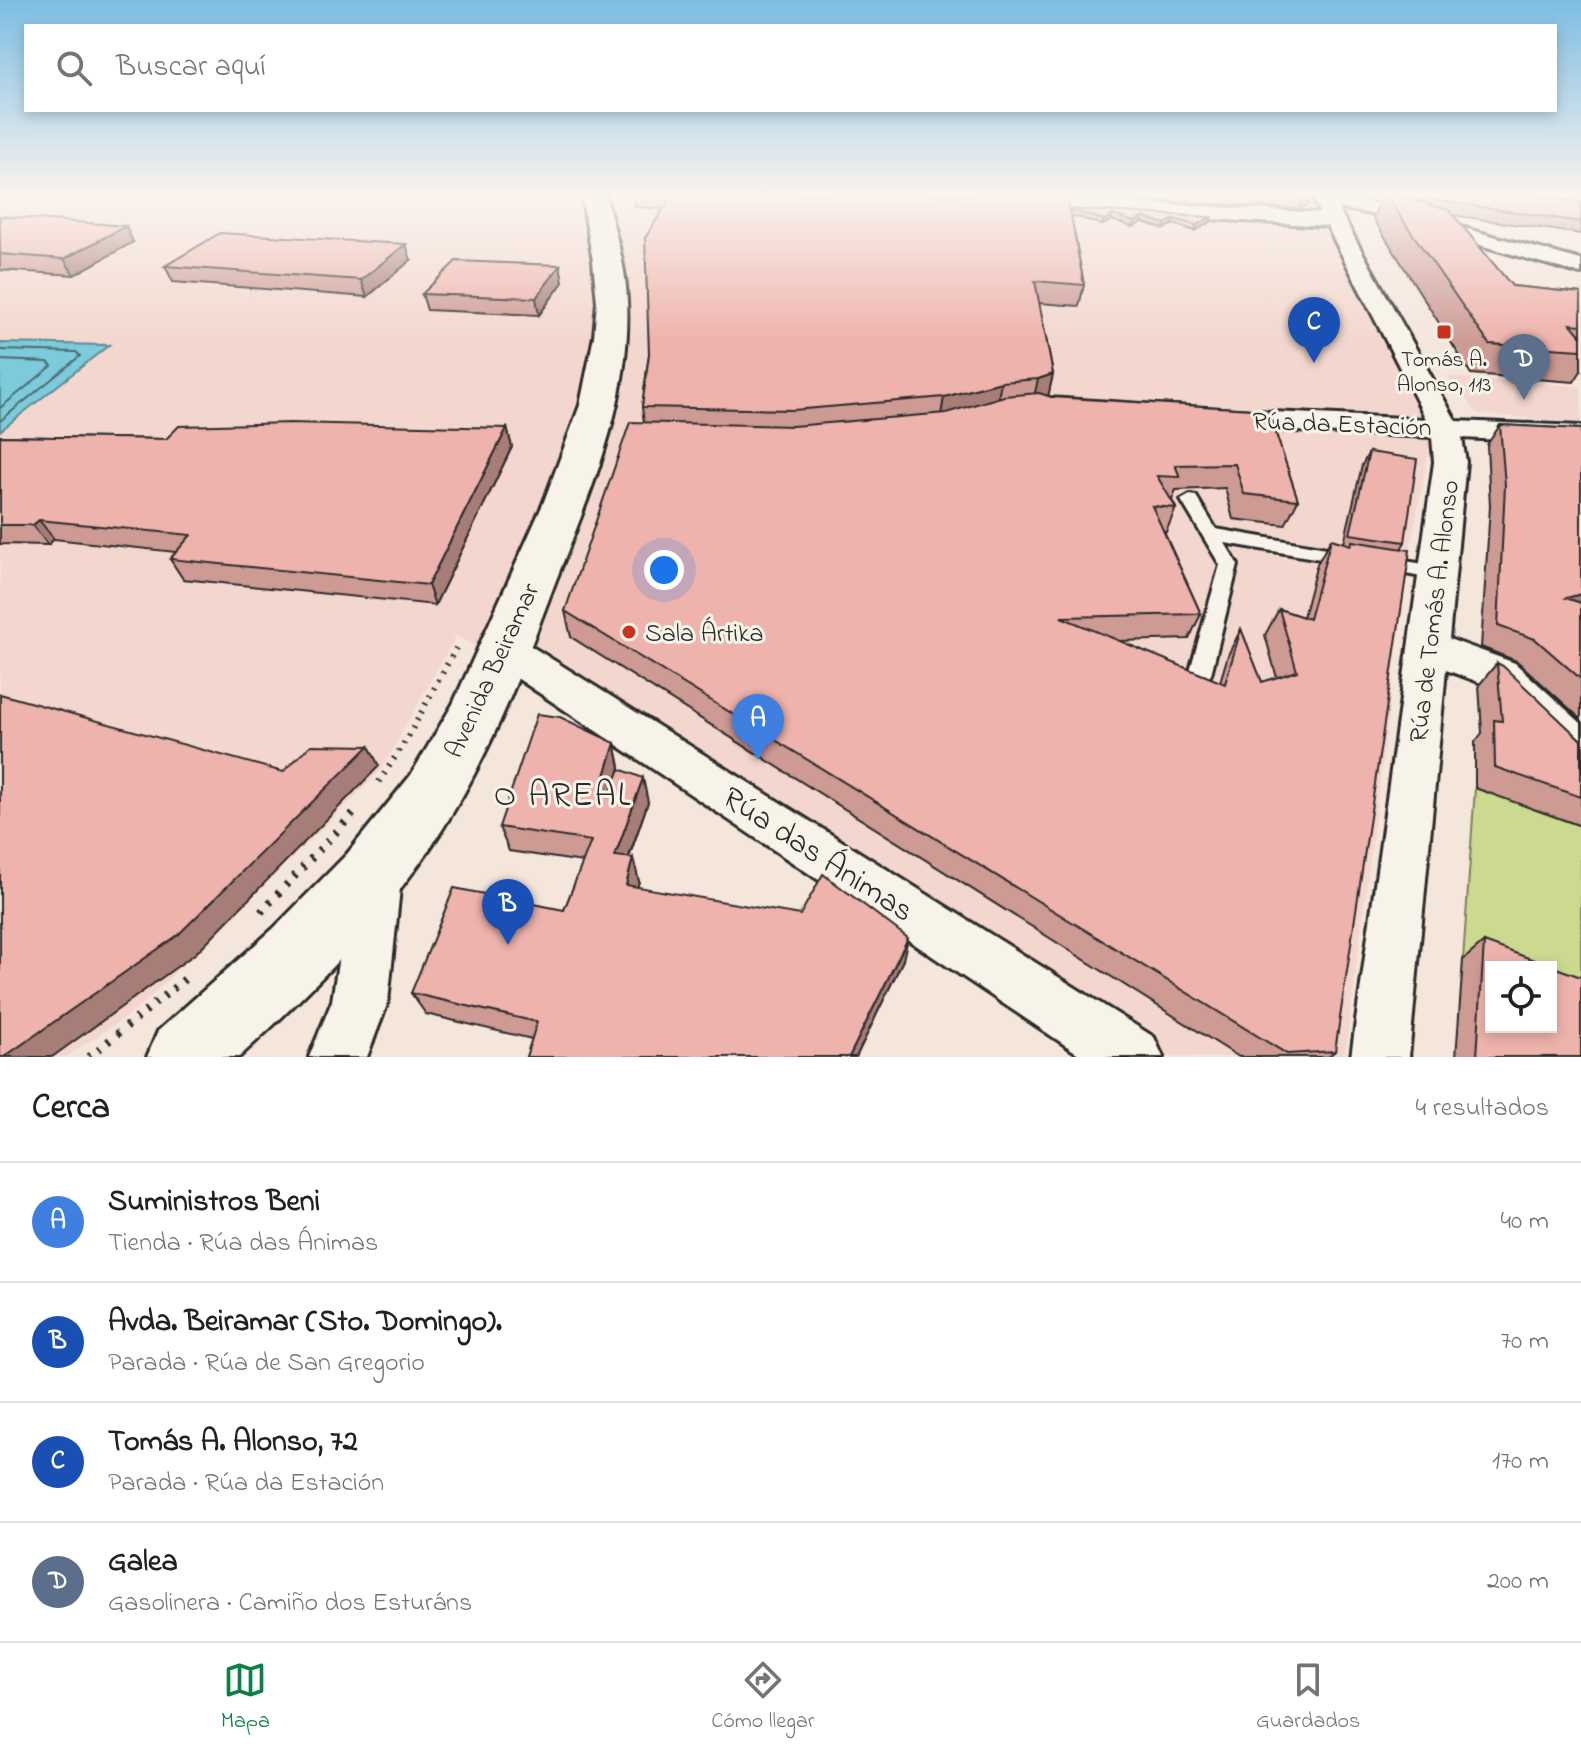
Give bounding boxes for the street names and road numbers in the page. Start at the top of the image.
street label: Rúa da Estación [1252,404,1432,448]
street label: Rúa de Tomás A. Alonso [1401,478,1471,745]
street label: Avenida Beiramar [436,577,551,765]
street label: Rúa das Ánimas [712,776,922,936]

